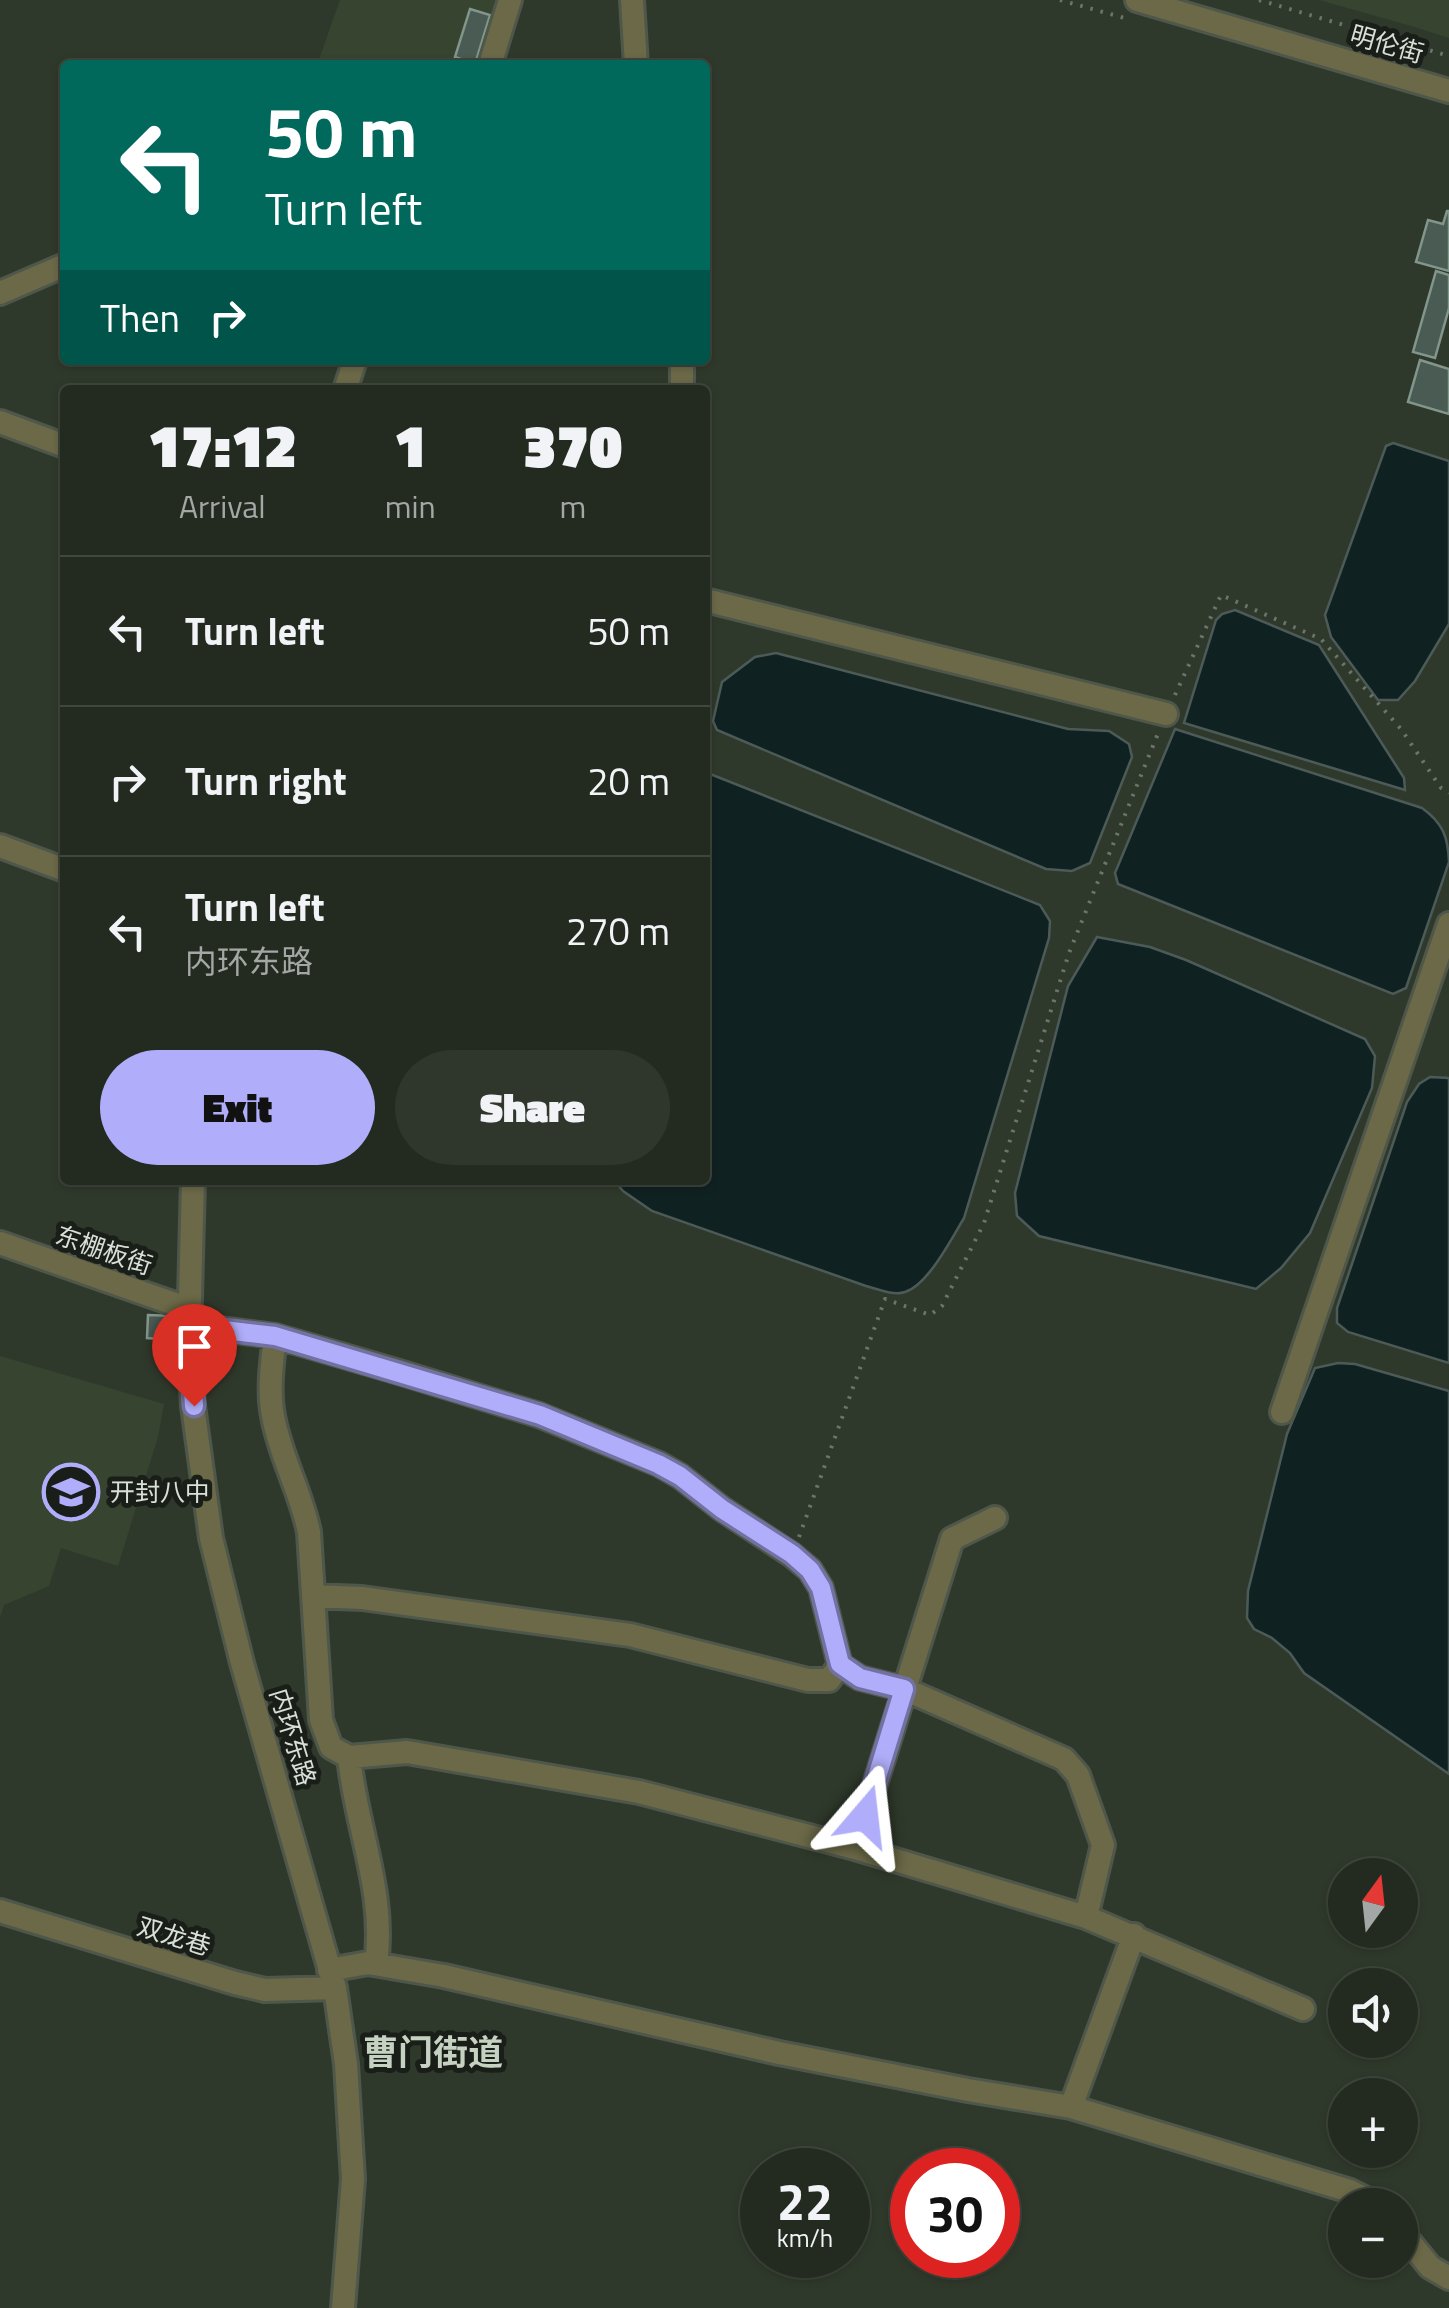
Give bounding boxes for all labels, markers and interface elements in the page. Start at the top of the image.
street label: 明伦街 [1346,15,1428,73]
text: 50 m [265,78,418,184]
icon: left [100,100,230,230]
text: Turn left [265,174,422,242]
text: Then [100,289,180,347]
icon: right [200,290,255,345]
text: 17:12 [148,399,297,490]
text: 1 [394,399,427,490]
text: 370 [523,399,622,490]
text: Arrival [179,482,266,530]
text: min [385,482,436,530]
text: m [559,482,586,530]
text: Turn left [185,602,325,660]
text: 50 m [587,602,670,660]
icon: left [100,604,155,659]
text: Turn right [185,752,347,810]
text: 20 m [587,752,670,810]
icon: right [100,754,155,809]
text: Turn left [185,878,325,936]
text: 270 m [566,902,670,960]
icon: left [100,904,155,959]
text: 内环东路 [185,937,313,985]
button: Exit [100,1050,375,1165]
button: Share [395,1050,670,1165]
street label: 东棚板街 [51,1216,157,1284]
pin [152,1304,237,1407]
icon: arrive [167,1319,222,1374]
school or university icon: 开封八中 [41,1462,101,1522]
place label: 开封八中 [110,1473,210,1511]
street label: 内环东路 [260,1684,326,1790]
position arrow [813,1764,917,1868]
north arrow [1328,1858,1418,1948]
map controls [1328,1858,1418,2278]
street label: 双龙巷 [133,1907,215,1965]
button: sound [1328,1968,1418,2058]
district label: 曹门街道 [363,2025,503,2079]
button: + [1328,2078,1418,2168]
speed limit sign: 30 [890,2148,1020,2278]
text: 22 [777,2163,833,2239]
button: − [1328,2188,1418,2278]
text: km/h [777,2219,833,2257]

